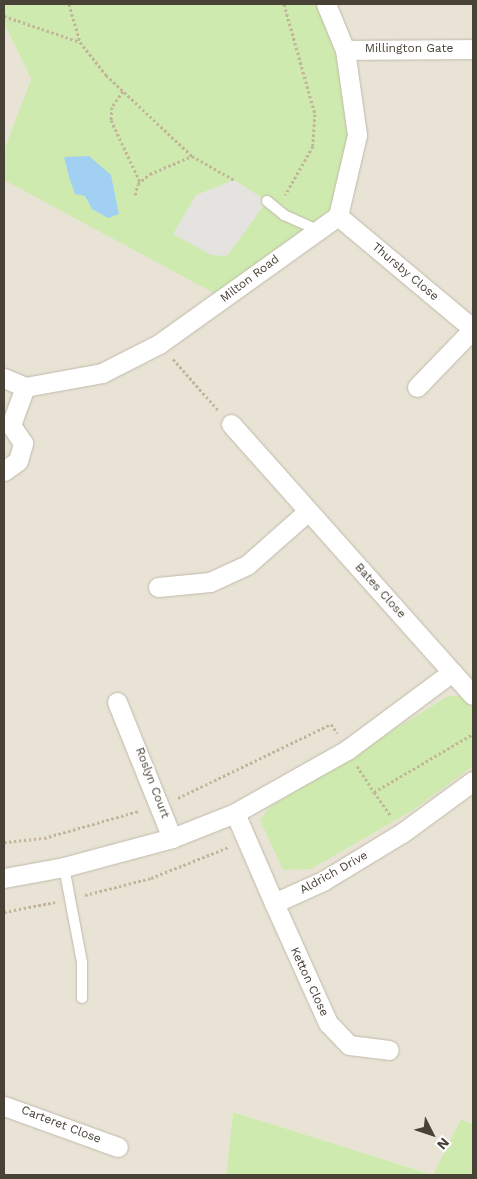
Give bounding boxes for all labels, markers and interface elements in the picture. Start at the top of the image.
street label: Millington Gate [365,42,453,56]
street label: Thursby Close [369,240,441,304]
street label: Milton Road [218,252,282,306]
street label: Bates Close [352,561,408,621]
street label: Roslyn Court [132,746,172,820]
street label: Aldrich Drive [298,848,370,898]
street label: Ketton Close [287,945,331,1019]
street label: Carteret Close [19,1103,103,1147]
north arrow [407,1109,457,1159]
text: N [434,1135,453,1153]

